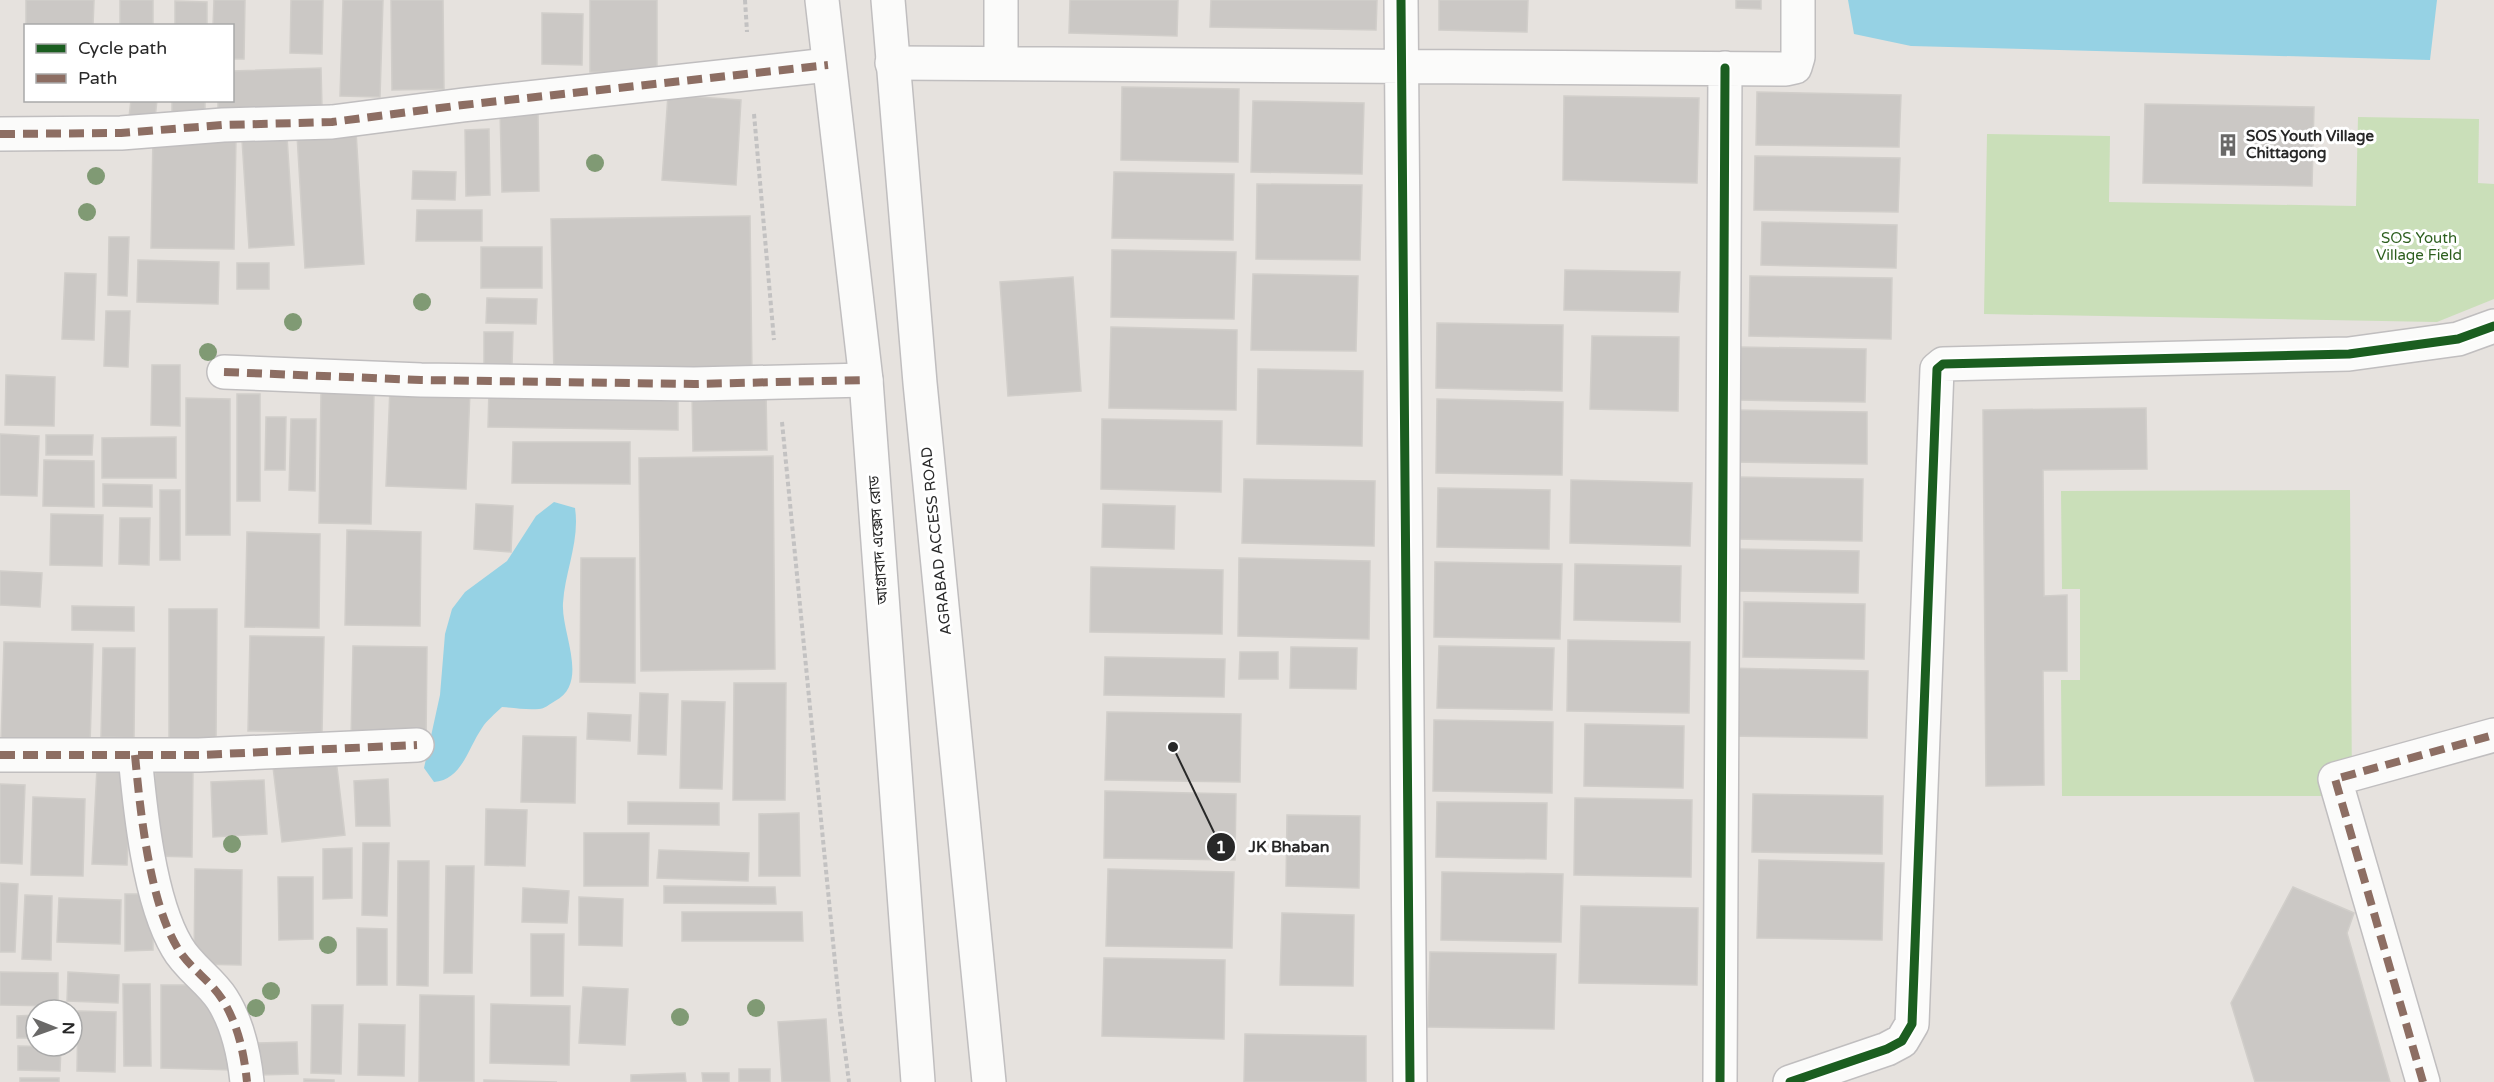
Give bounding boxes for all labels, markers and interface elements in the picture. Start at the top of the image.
legend [24,24,234,102]
text: Cycle path [78,37,167,59]
text: Path [78,67,117,89]
place label: SOS Youth Village Chittagong [2246,127,2374,163]
building icon: SOS Youth Village Chittagong [2215,132,2241,158]
park label: SOS Youth Village Field [2376,229,2462,264]
street label: AGRABAD ACCESS ROAD [917,446,955,636]
street label: আগ্রাবাদ এক্সেস রোড [865,475,892,606]
callout: JK Bhaban [1206,830,1341,864]
text: 1 [1215,836,1227,858]
text: JK Bhaban [1248,837,1329,857]
north arrow [24,998,84,1058]
text: N [58,1022,78,1035]

